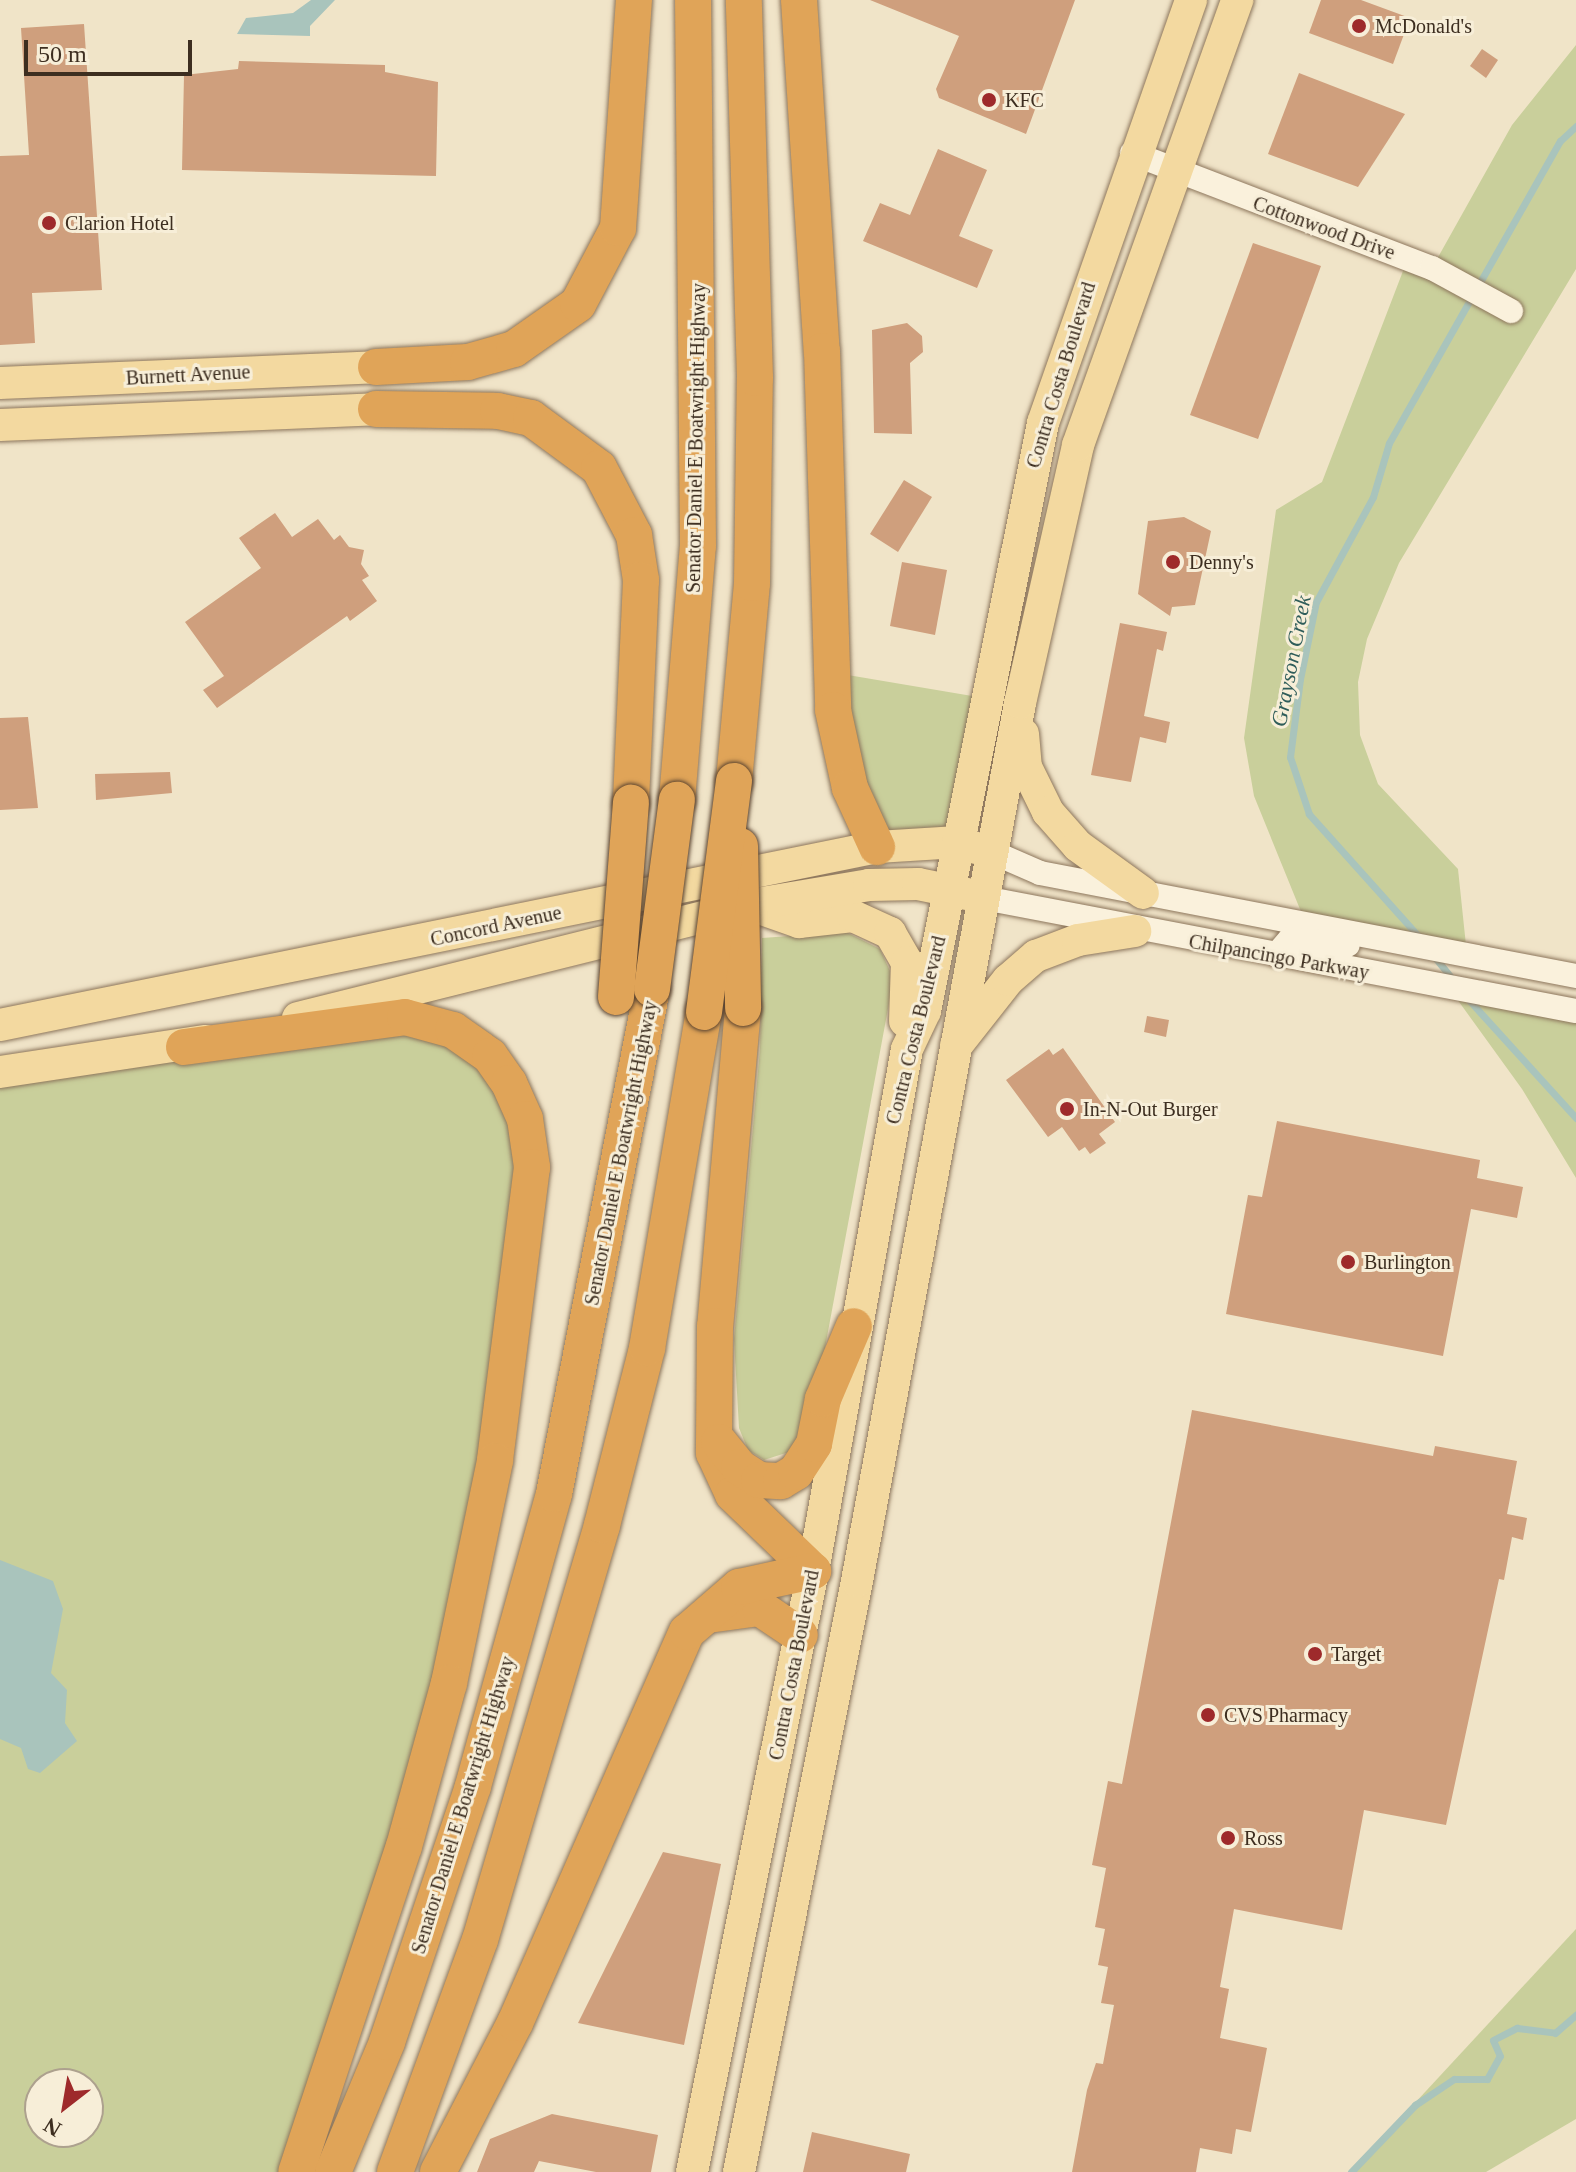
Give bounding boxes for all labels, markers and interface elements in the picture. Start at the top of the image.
place label: McDonald's [1375,14,1472,38]
marker: McDonald's [1350,17,1368,35]
scale bar [28,24,196,74]
text: 50 m [38,41,87,67]
place label: KFC [1005,88,1044,112]
marker: KFC [980,91,998,109]
street label: Cottonwood Drive [1250,191,1398,265]
place label: Clarion Hotel [65,211,174,235]
marker: Clarion Hotel [40,214,58,232]
street label: Contra Costa Boulevard [1021,279,1101,471]
street label: Senator Daniel E Boatwright Highway [681,283,711,593]
street label: Burnett Avenue [125,360,251,390]
place label: Denny's [1189,550,1254,574]
marker: Denny's [1164,553,1182,571]
water label: Grayson Creek [1265,593,1317,729]
street label: Concord Avenue [428,900,564,952]
street label: Chilpancingo Parkway [1187,929,1371,985]
street label: Contra Costa Boulevard [881,933,951,1127]
street label: Senator Daniel E Boatwright Highway [580,999,662,1307]
place label: In-N-Out Burger [1083,1097,1218,1121]
marker: In-N-Out Burger [1058,1100,1076,1118]
place label: Burlington [1364,1250,1451,1274]
marker: Burlington [1339,1253,1357,1271]
street label: Contra Costa Boulevard [764,1568,824,1762]
place label: Target [1331,1642,1381,1666]
marker: Target [1306,1645,1324,1663]
street label: Senator Daniel E Boatwright Highway [406,1653,520,1957]
place label: CVS Pharmacy [1224,1703,1348,1727]
marker: CVS Pharmacy [1199,1706,1217,1724]
place label: Ross [1244,1826,1283,1850]
marker: Ross [1219,1829,1237,1847]
north arrow [24,2068,104,2148]
text: N [39,2112,66,2142]

